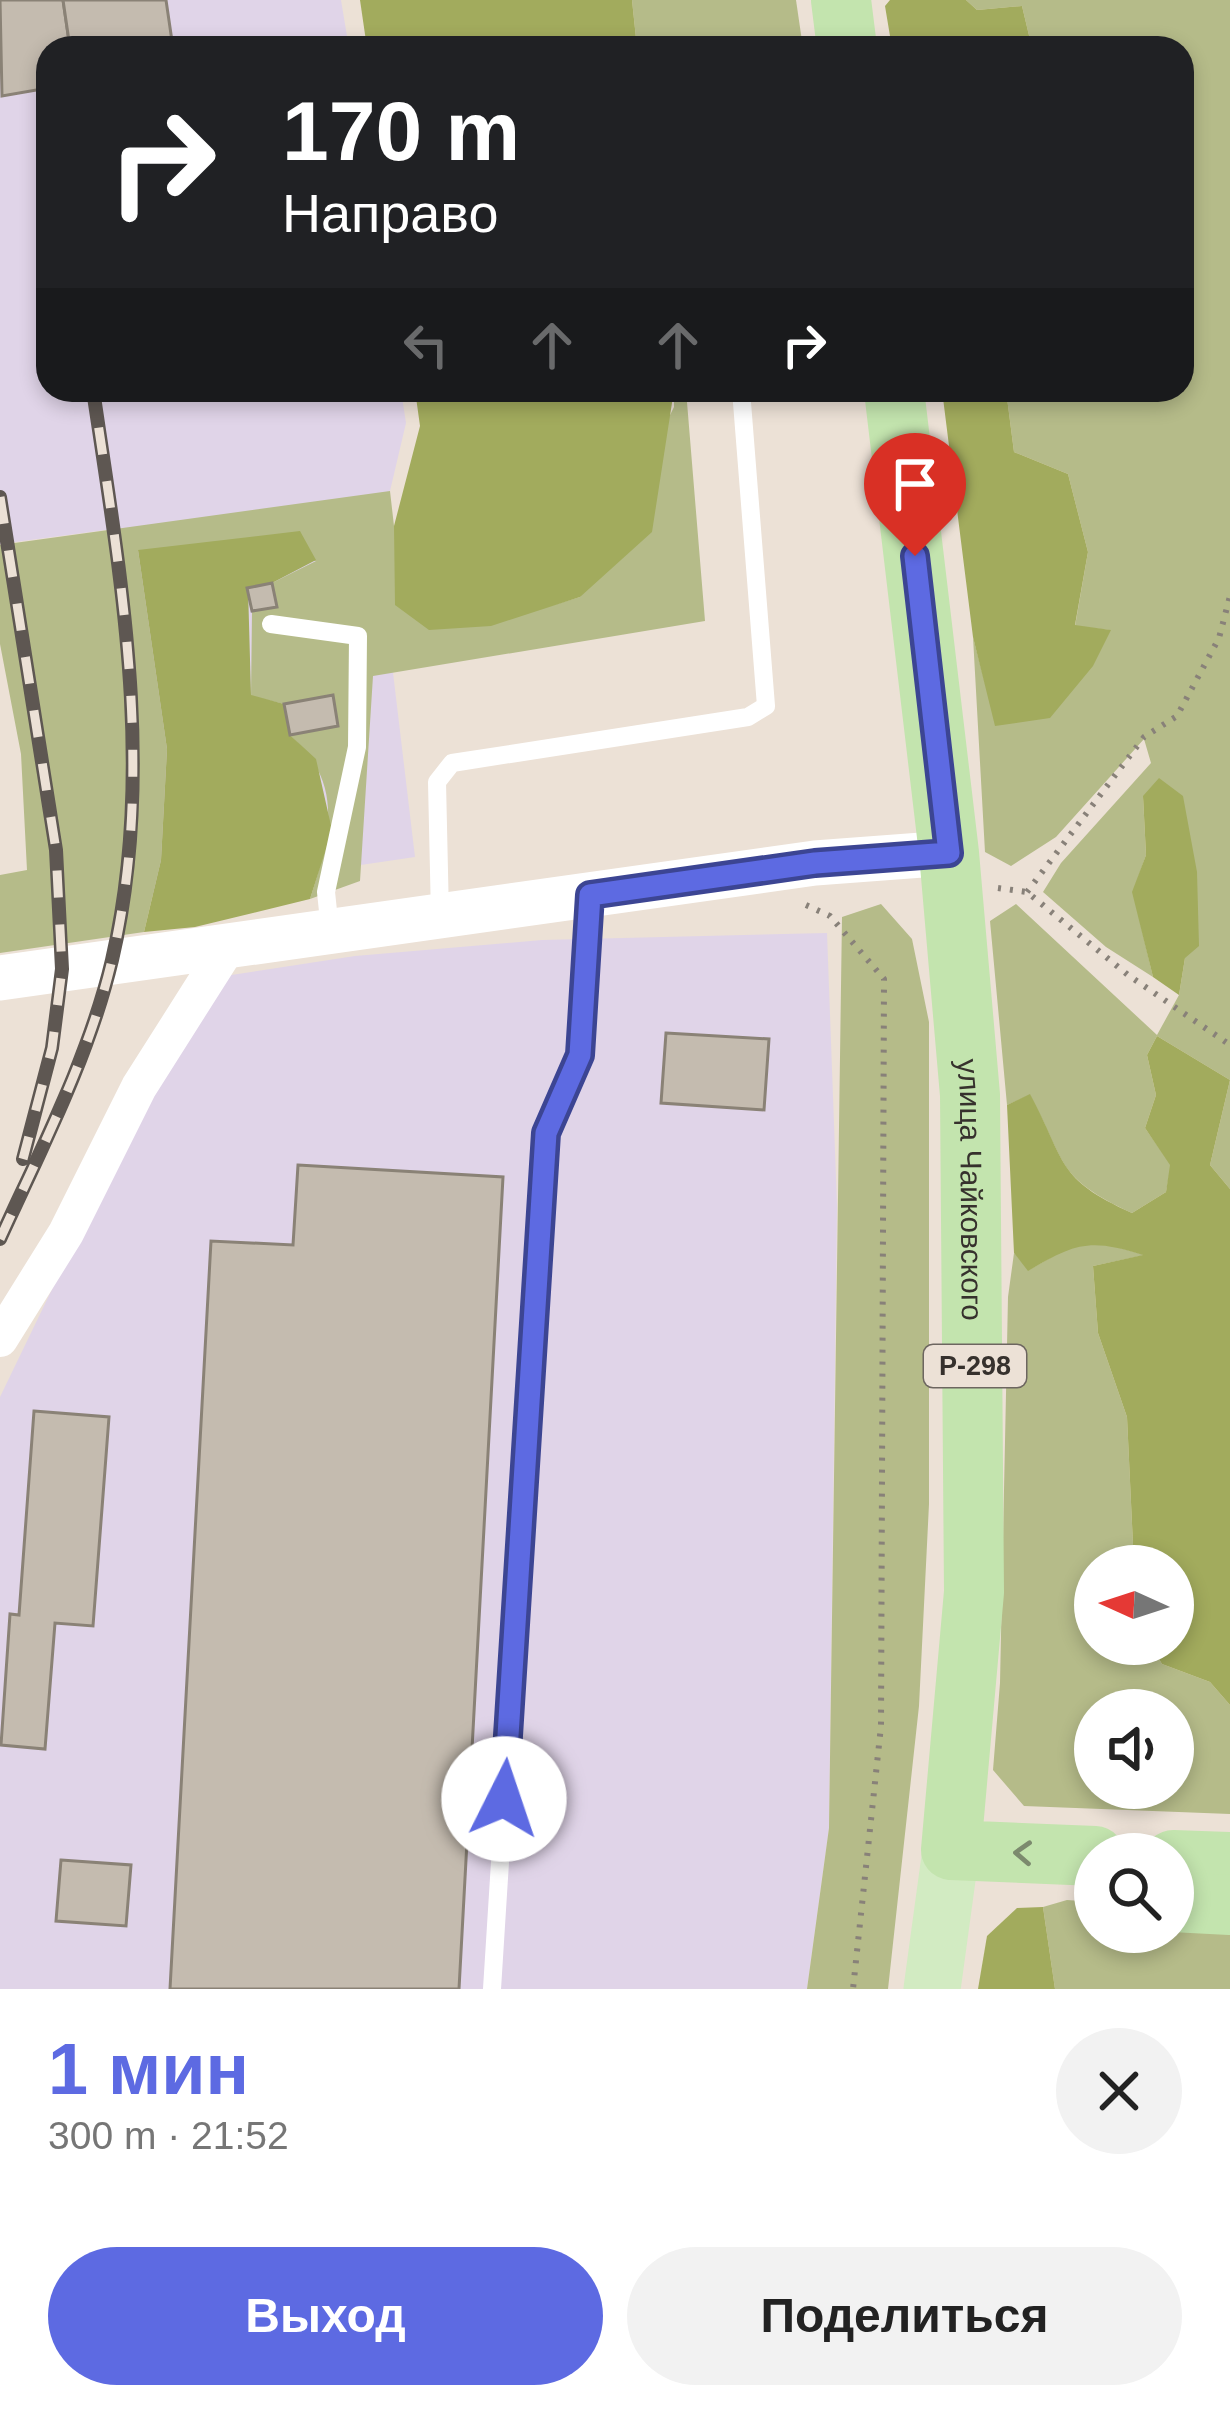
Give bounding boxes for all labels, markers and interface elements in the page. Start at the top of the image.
icon: right [84,84,240,240]
text: 170 m [282,84,520,178]
text: Направо [282,183,498,243]
icon: left [393,312,459,378]
icon: ahead [519,312,585,378]
icon: ahead [645,312,711,378]
icon: right [771,312,837,378]
pin [864,433,966,556]
icon: arrive [882,451,948,517]
street label: улица Чайковского [951,1057,989,1321]
road number: Р-298 [924,1345,1026,1387]
north arrow [1074,1545,1194,1665]
map controls [1074,1545,1194,1953]
button: sound [1074,1689,1194,1809]
position arrow [441,1736,567,1862]
button: search [1074,1833,1194,1953]
one-way arrow [1013,1840,1032,1866]
button: close [1056,2028,1182,2154]
text: 1 мин [48,2029,249,2109]
text: 300 m · 21:52 [48,2114,289,2157]
button: Выход [48,2247,603,2385]
button: Поделиться [627,2247,1182,2385]

